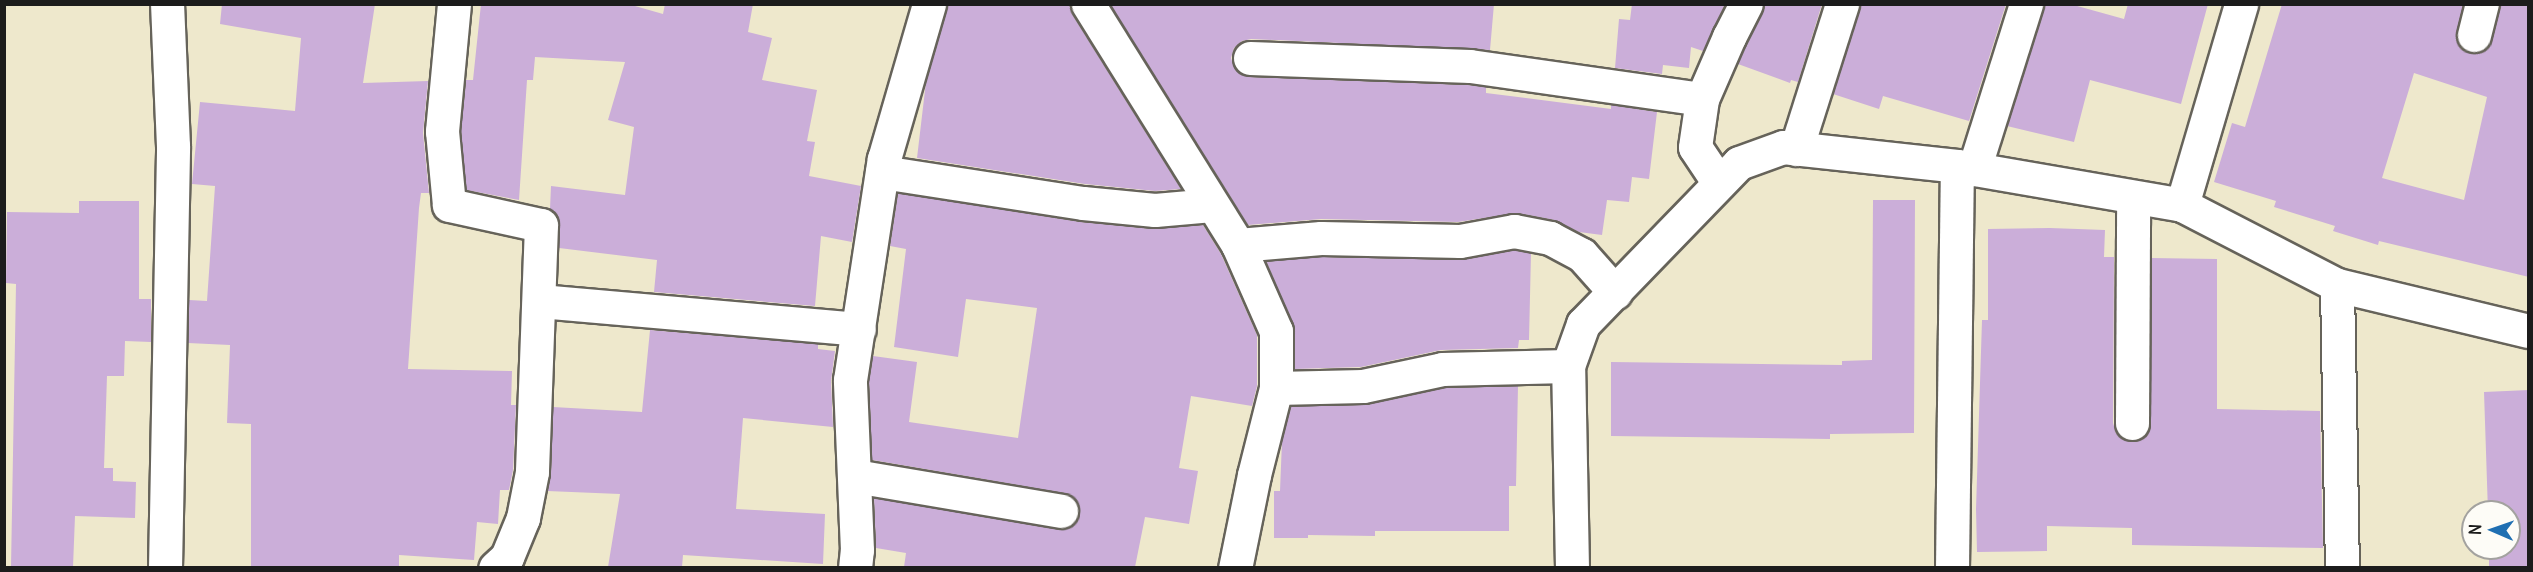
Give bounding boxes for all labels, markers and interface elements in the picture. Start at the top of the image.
north arrow [2461,500,2521,560]
text: N [2465,524,2485,535]

